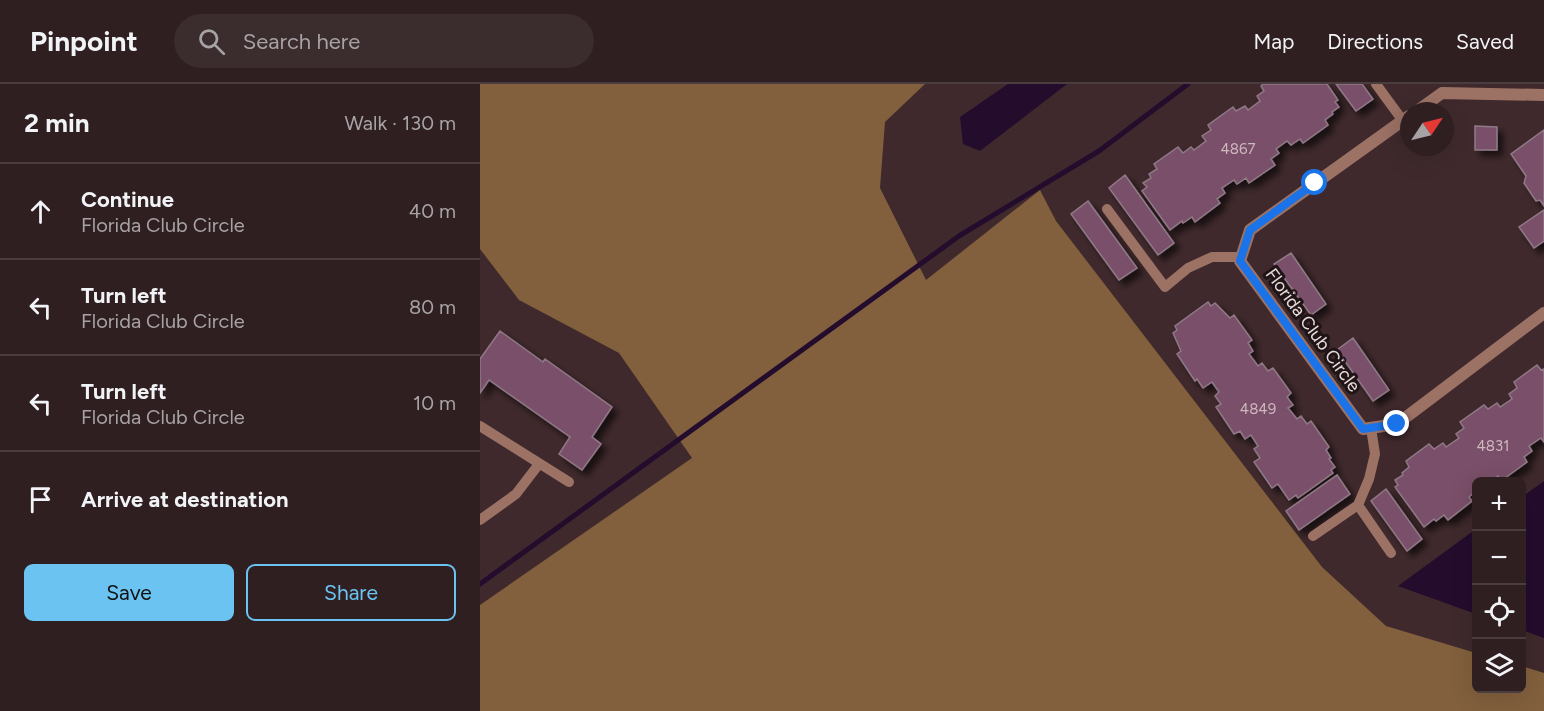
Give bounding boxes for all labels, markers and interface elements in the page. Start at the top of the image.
search box [174,14,594,68]
text: Pinpoint [30,24,138,58]
icon: search [195,25,228,58]
text: Search here [243,28,360,55]
text: Map [1253,29,1294,54]
text: Directions [1327,29,1423,54]
text: Saved [1456,29,1514,54]
north arrow [1400,102,1454,156]
text: 2 min [24,107,90,139]
text: Walk · 130 m [344,111,456,135]
house number: 4867 [1220,140,1256,158]
route start [1301,169,1327,195]
text: Continue [81,186,174,213]
icon: ahead [24,195,57,228]
text: 40 m [409,199,456,223]
text: Florida Club Circle [81,213,245,237]
street label: Florida Club Circle [1261,264,1365,396]
text: Turn left [81,282,167,309]
icon: left [24,291,57,324]
text: 80 m [409,295,456,319]
text: Florida Club Circle [81,309,245,333]
text: Turn left [81,378,167,405]
icon: left [24,387,57,420]
text: 10 m [413,391,456,415]
house number: 4849 [1240,400,1276,418]
text: Florida Club Circle [81,405,245,429]
route end [1383,410,1409,436]
house number: 4831 [1477,437,1509,455]
map controls [1472,477,1526,693]
button: + [1472,477,1526,531]
icon: arrive [24,483,57,516]
text: Arrive at destination [81,486,289,513]
button: − [1472,531,1526,585]
button: Save [24,564,234,621]
button: Share [246,564,456,621]
button: locate [1472,585,1526,639]
button: layers [1472,639,1526,693]

